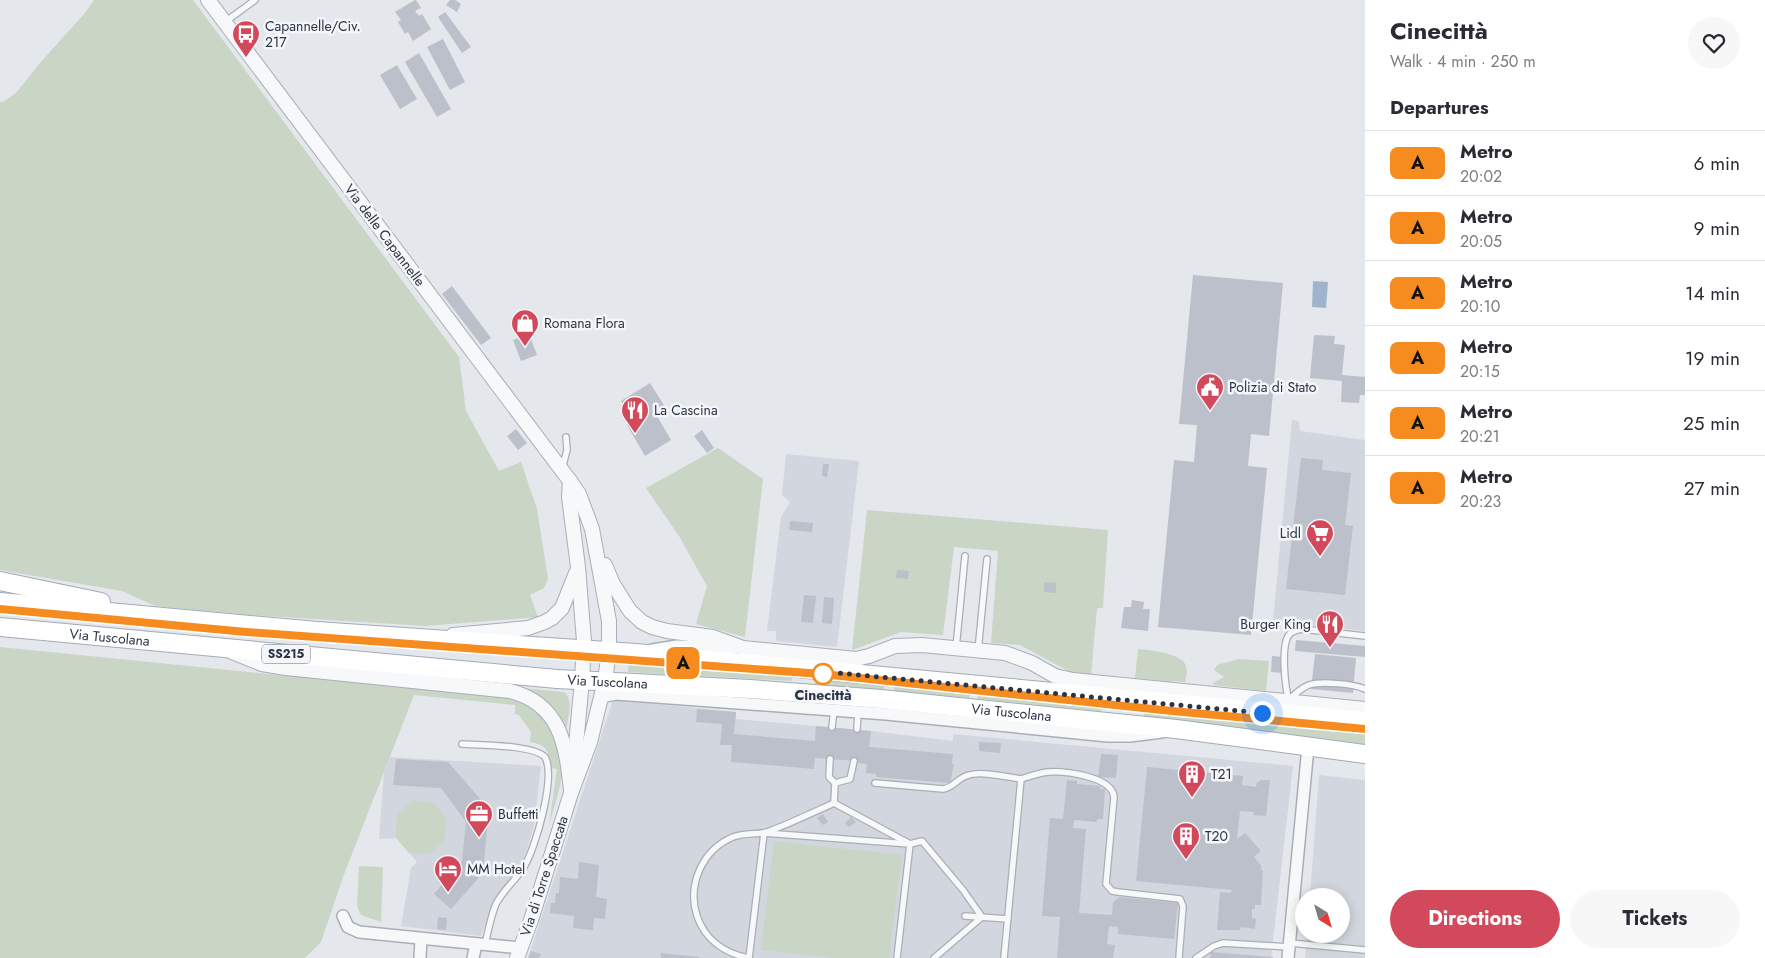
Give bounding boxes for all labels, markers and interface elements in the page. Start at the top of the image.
text: Cinecittà [1390,13,1488,48]
place label: Capannelle/Civ. 217 [265,16,361,52]
button: heart [1688,17,1740,69]
bus stop icon: Capannelle/Civ. 217 [231,19,261,58]
text: Walk · 4 min · 250 m [1390,50,1536,73]
text: Departures [1390,94,1489,121]
text: Metro [1460,138,1513,165]
text: A [1411,150,1424,176]
text: 6 min [1694,150,1740,177]
text: 20:02 [1460,165,1502,188]
street label: Via delle Capannelle [340,180,430,290]
text: Metro [1460,203,1513,230]
text: A [1411,215,1424,241]
text: 9 min [1694,215,1740,242]
text: 20:05 [1460,230,1502,253]
text: Metro [1460,268,1513,295]
text: A [1411,280,1424,306]
text: 14 min [1685,280,1740,307]
text: 20:10 [1460,295,1500,318]
shop icon: Romana Flora [510,308,540,347]
place label: Romana Flora [544,313,625,333]
text: Metro [1460,333,1513,360]
text: A [1411,345,1424,371]
text: 19 min [1685,345,1740,372]
text: 20:15 [1460,360,1500,383]
public building icon: Polizia di Stato [1195,372,1225,411]
place label: Polizia di Stato [1229,377,1317,397]
restaurant icon: La Cascina [620,395,650,434]
text: Metro [1460,398,1513,425]
place label: La Cascina [654,400,718,420]
text: A [1411,410,1424,436]
text: 25 min [1683,410,1740,437]
text: 20:21 [1460,425,1500,448]
text: Metro [1460,463,1513,490]
text: A [1411,475,1424,501]
text: 27 min [1684,475,1740,502]
text: 20:23 [1460,490,1501,513]
supermarket icon: Lidl [1305,518,1335,557]
place label: Lidl [1280,523,1301,543]
restaurant icon: Burger King [1315,609,1345,648]
place label: Burger King [1240,614,1311,634]
street label: Via Tuscolana [68,624,151,651]
road number: SS215 [262,644,310,664]
line badge: A [667,647,699,679]
text: A [676,650,690,676]
marker: Cinecittà [812,663,834,685]
street label: Via Tuscolana [567,670,648,694]
place label: Cinecittà [794,685,852,705]
street label: Via Tuscolana [970,698,1052,726]
your location [1250,701,1275,726]
building icon: T21 [1177,759,1207,798]
place label: T21 [1211,764,1232,784]
office icon: Buffetti [464,799,494,838]
place label: Buffetti [498,804,539,824]
street label: Via di Torre Spaccata [515,813,573,939]
building icon: T20 [1171,821,1201,860]
place label: T20 [1205,826,1228,846]
hotel icon: MM Hotel [433,854,463,893]
place label: MM Hotel [467,859,525,879]
north arrow [1295,888,1350,942]
map controls [1295,888,1350,943]
button: Directions [1390,890,1560,948]
button: Tickets [1570,890,1740,948]

